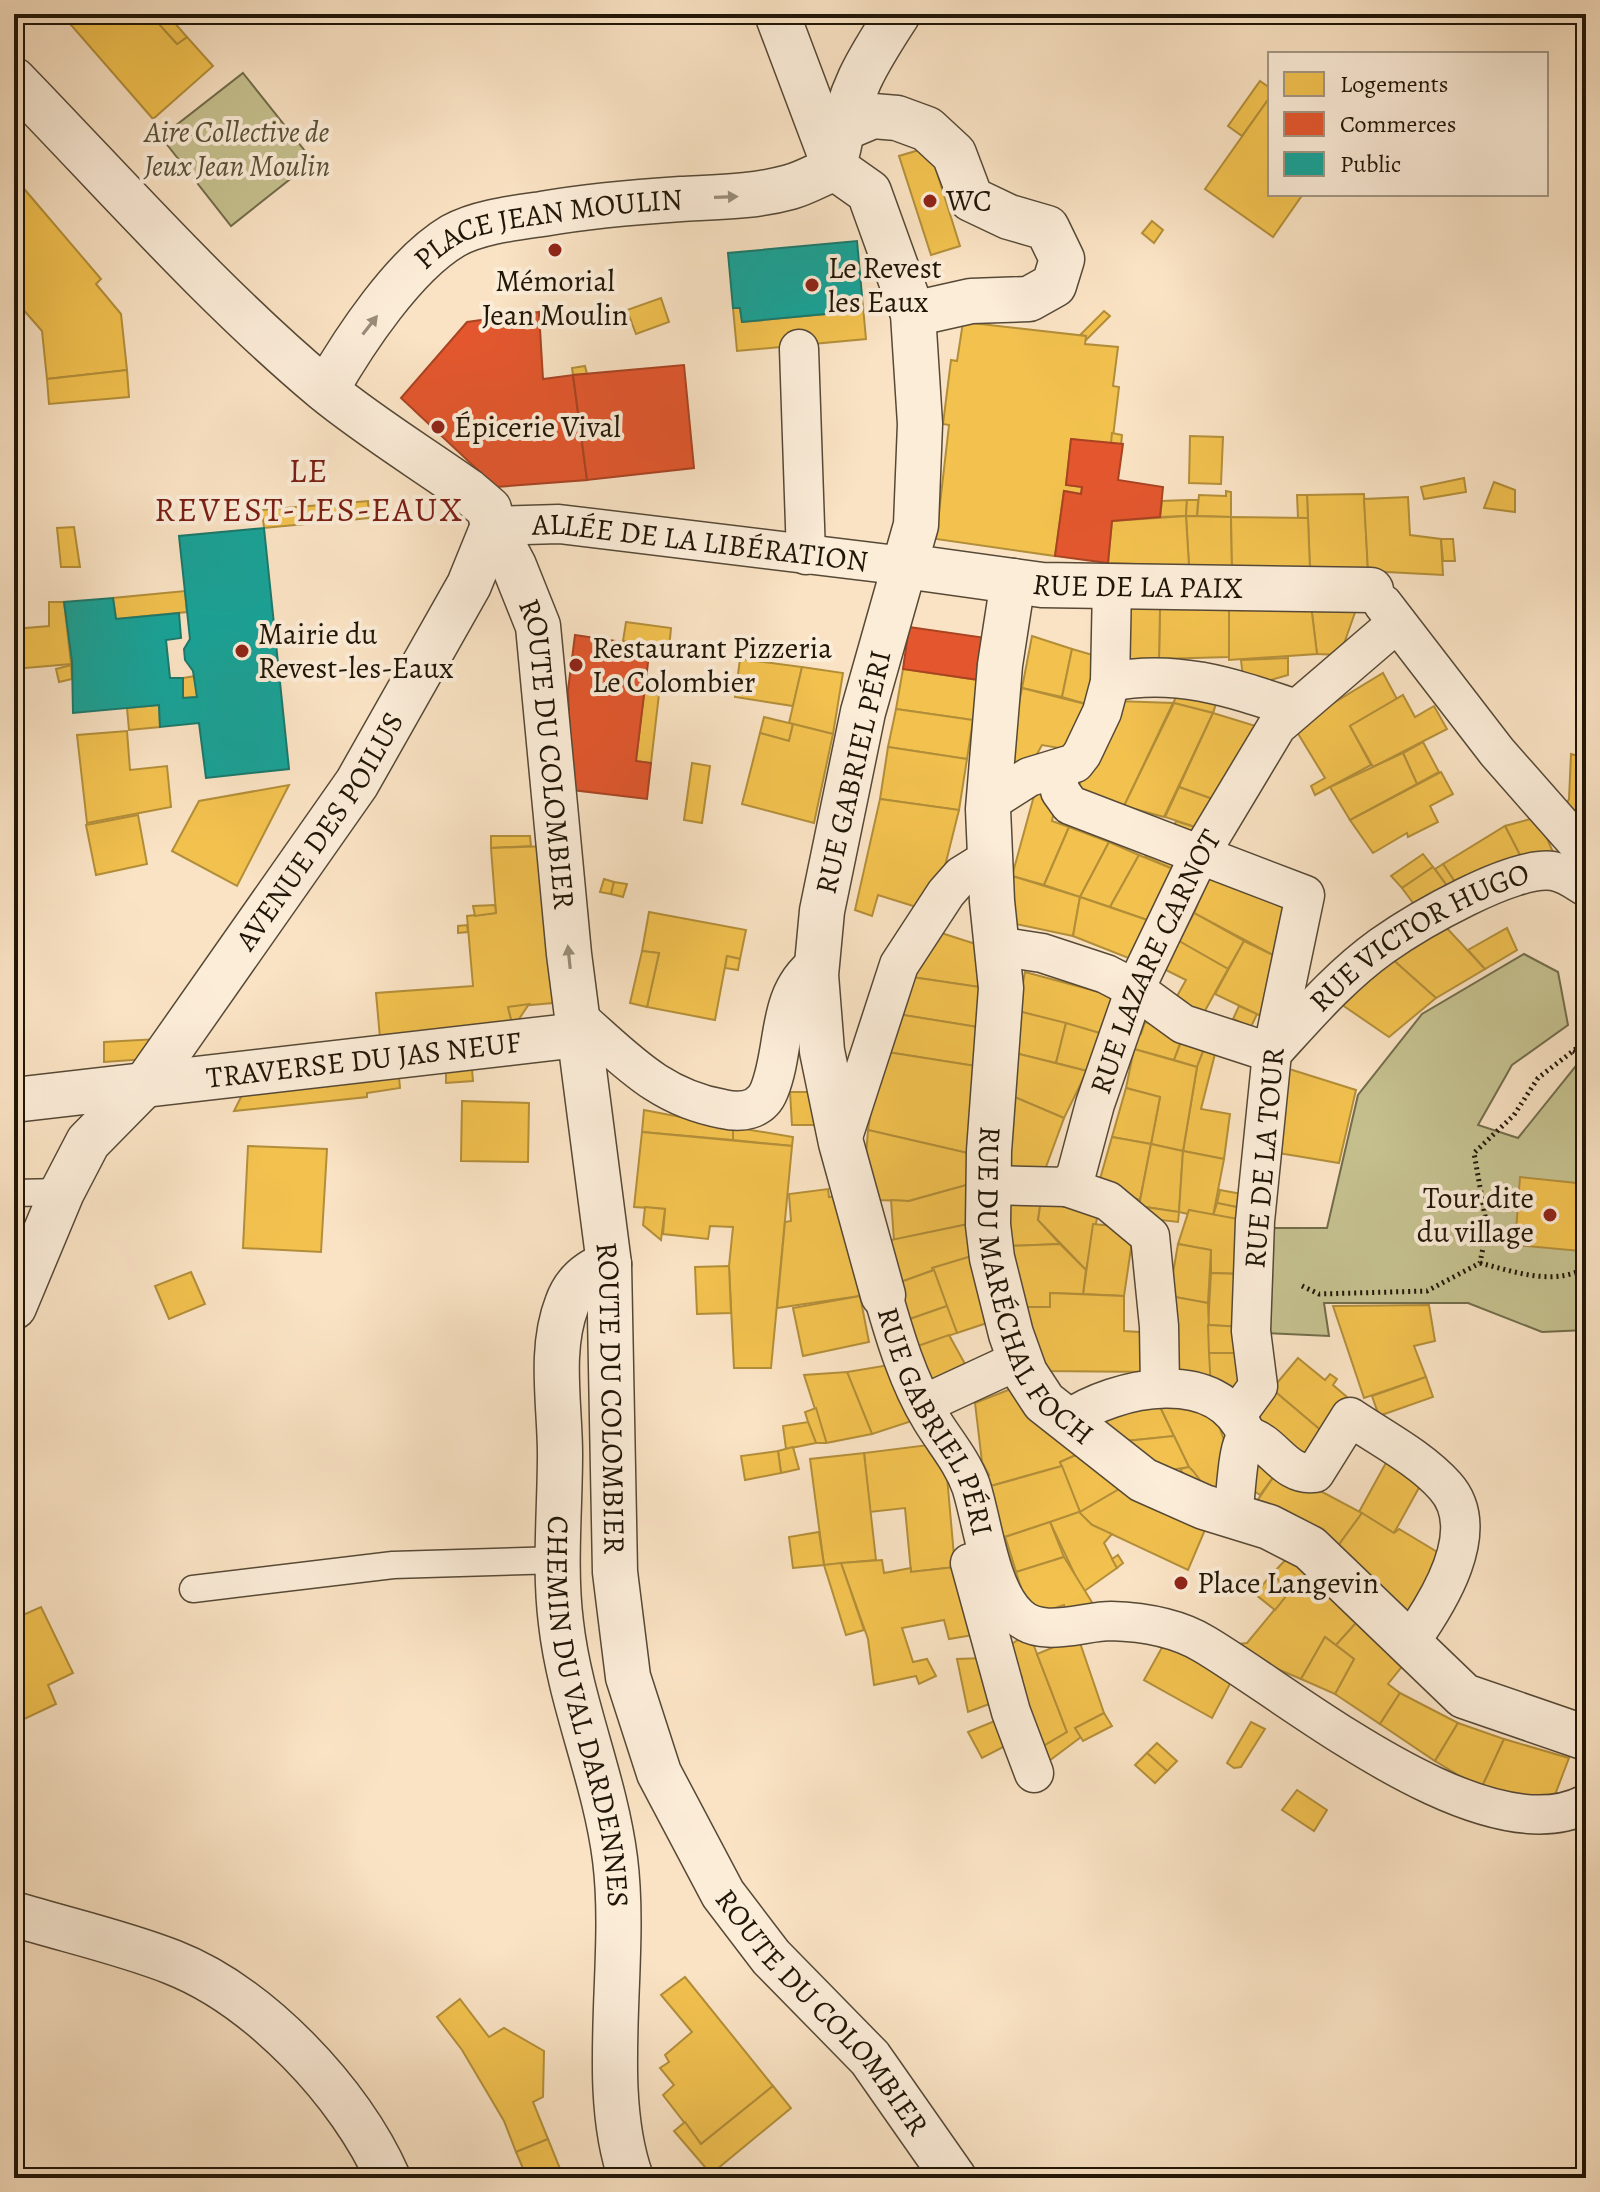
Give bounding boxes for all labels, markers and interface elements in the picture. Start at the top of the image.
legend [1268,52,1548,196]
text: Logements [1340,68,1448,100]
text: Commerces [1340,108,1456,140]
park label: Aire Collective de Jeux Jean Moulin [143,112,330,186]
text: Public [1340,148,1401,180]
street label: PLACE JEAN MOULIN [405,179,684,278]
place label: WC [945,181,992,221]
one-way arrow [714,191,739,204]
marker: WC [921,192,939,210]
marker: Mémorial Jean Moulin [546,241,564,259]
place label: Le Revest les Eaux [828,248,942,322]
place label: Mémorial Jean Moulin [482,261,628,335]
marker: Le Revest les Eaux [803,276,821,294]
one-way arrow [361,315,377,335]
place label: Épicerie Vival [454,407,621,447]
marker: Épicerie Vival [429,418,447,436]
district label: LE REVEST-LES-EAUX [154,447,464,533]
street label: ALLÉE DE LA LIBÉRATION [530,504,870,581]
street label: RUE DE LA PAIX [1030,564,1243,608]
street label: ROUTE DU COLOMBIER [509,593,585,912]
place label: Mairie du Revest-les-Eaux [258,614,453,688]
place label: Restaurant Pizzeria Le Colombier [592,628,832,702]
marker: Mairie du Revest-les-Eaux [233,642,251,660]
street label: RUE GABRIEL PÉRI [806,646,900,898]
marker: Restaurant Pizzeria Le Colombier [567,656,585,674]
street label: AVENUE DES POILUS [225,705,413,959]
street label: RUE LAZARE CARNOT [1080,822,1231,1099]
street label: RUE VICTOR HUGO [1300,853,1534,1020]
one-way arrow [563,944,576,969]
street label: TRAVERSE DU JAS NEUF [204,1022,523,1098]
street label: RUE DE LA TOUR [1234,1045,1294,1270]
street label: RUE DU MARÉCHAL FOCH [968,1125,1102,1454]
place label: Tour dite du village [1417,1178,1534,1252]
marker: Tour dite du village [1541,1206,1559,1224]
street label: ROUTE DU COLOMBIER [586,1240,635,1555]
street label: RUE GABRIEL PÉRI [868,1302,1003,1540]
street label: CHEMIN DU VAL DARDENNES [538,1515,638,1908]
place label: Place Langevin [1197,1563,1379,1603]
marker: Place Langevin [1172,1574,1190,1592]
street label: ROUTE DU COLOMBIER [706,1881,938,2144]

